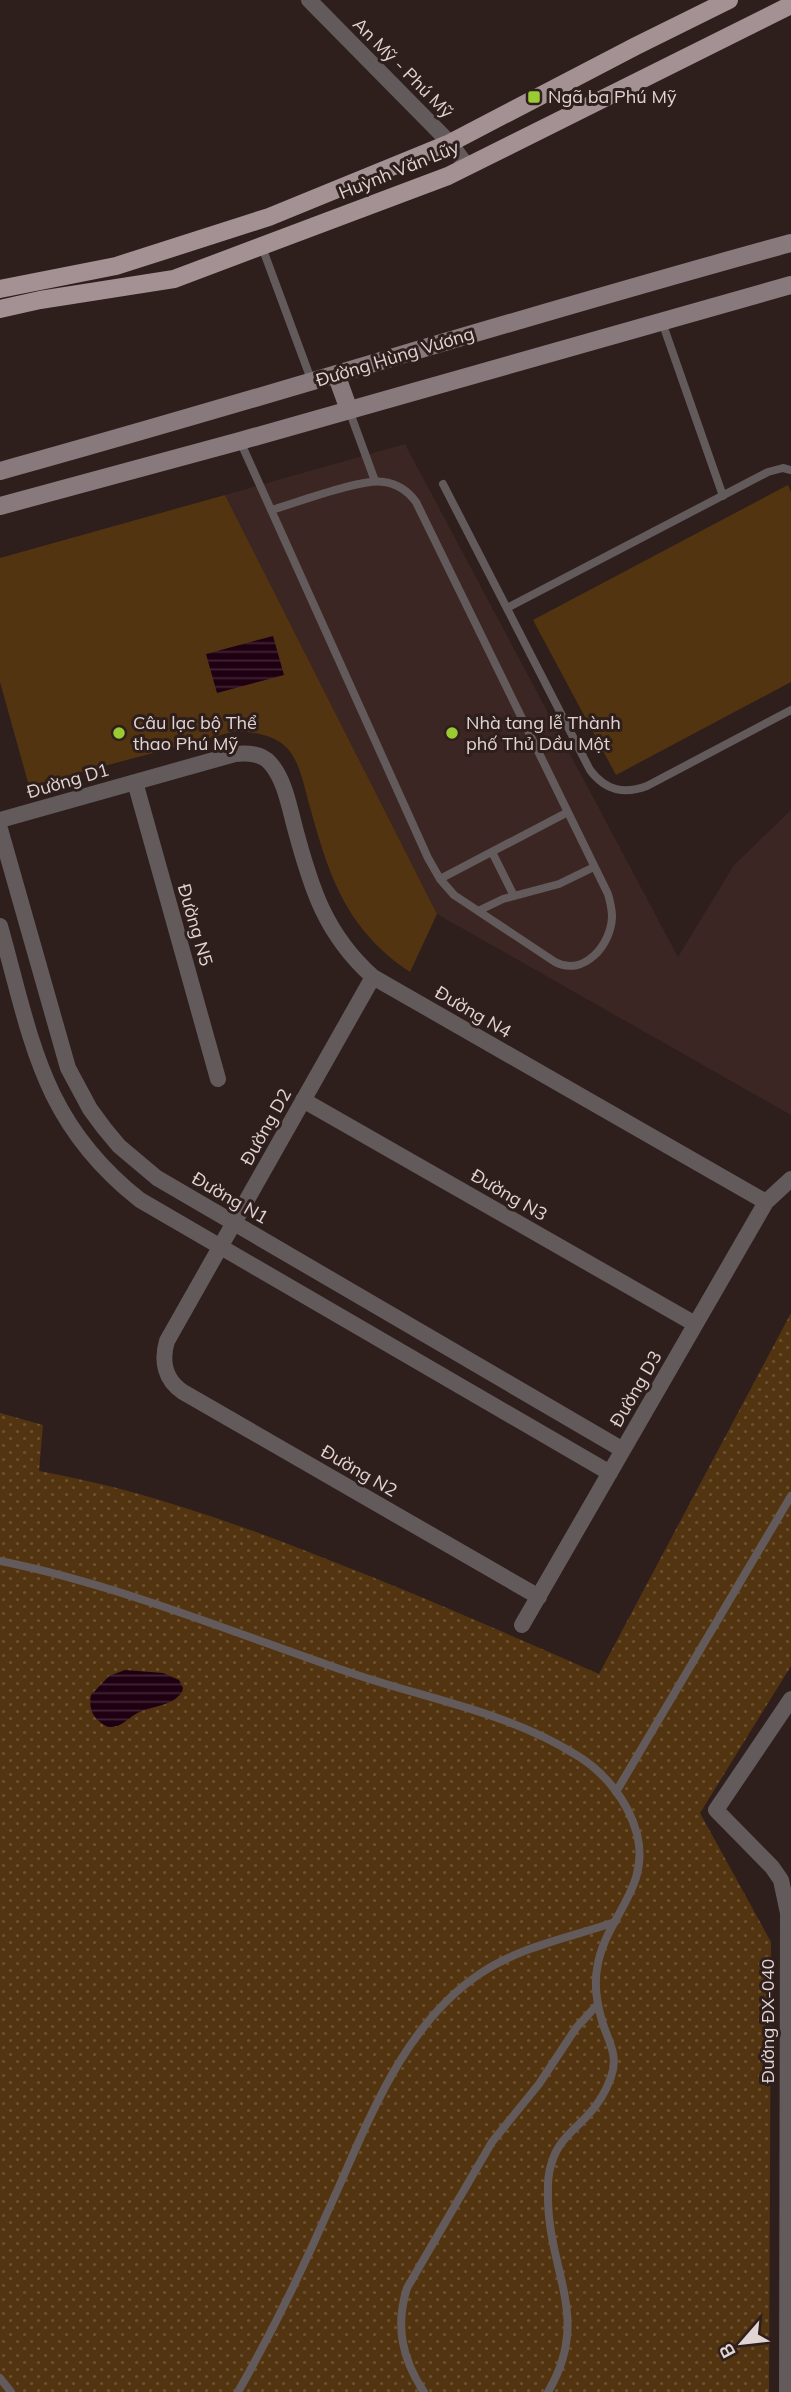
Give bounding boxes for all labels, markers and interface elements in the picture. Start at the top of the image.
street label: An Mỹ - Phú Mỹ [348,13,459,123]
place label: Ngã ba Phú Mỹ [548,85,677,108]
marker: Ngã ba Phú Mỹ [526,89,542,105]
street label: Huỳnh Văn Lũy [335,135,463,204]
street label: Đường Hùng Vương [313,322,477,392]
place label: Câu lạc bộ Thể thao Phú Mỹ [133,711,257,755]
place label: Nhà tang lễ Thành phố Thủ Dầu Một [466,711,621,755]
marker: Câu lạc bộ Thể thao Phú Mỹ [111,725,127,741]
marker: Nhà tang lễ Thành phố Thủ Dầu Một [444,725,460,741]
street label: Đường D1 [24,758,112,803]
street label: Đường N5 [173,881,218,969]
street label: Đường N4 [431,980,516,1043]
street label: Đường D2 [235,1084,296,1169]
street label: Đường N3 [467,1163,552,1226]
street label: Đường N1 [188,1166,273,1229]
street label: Đường D3 [604,1346,667,1431]
street label: Đường N2 [317,1439,402,1502]
street label: Đường ĐX-040 [756,1959,779,2083]
north arrow [707,2308,777,2378]
text: B [713,2340,741,2362]

